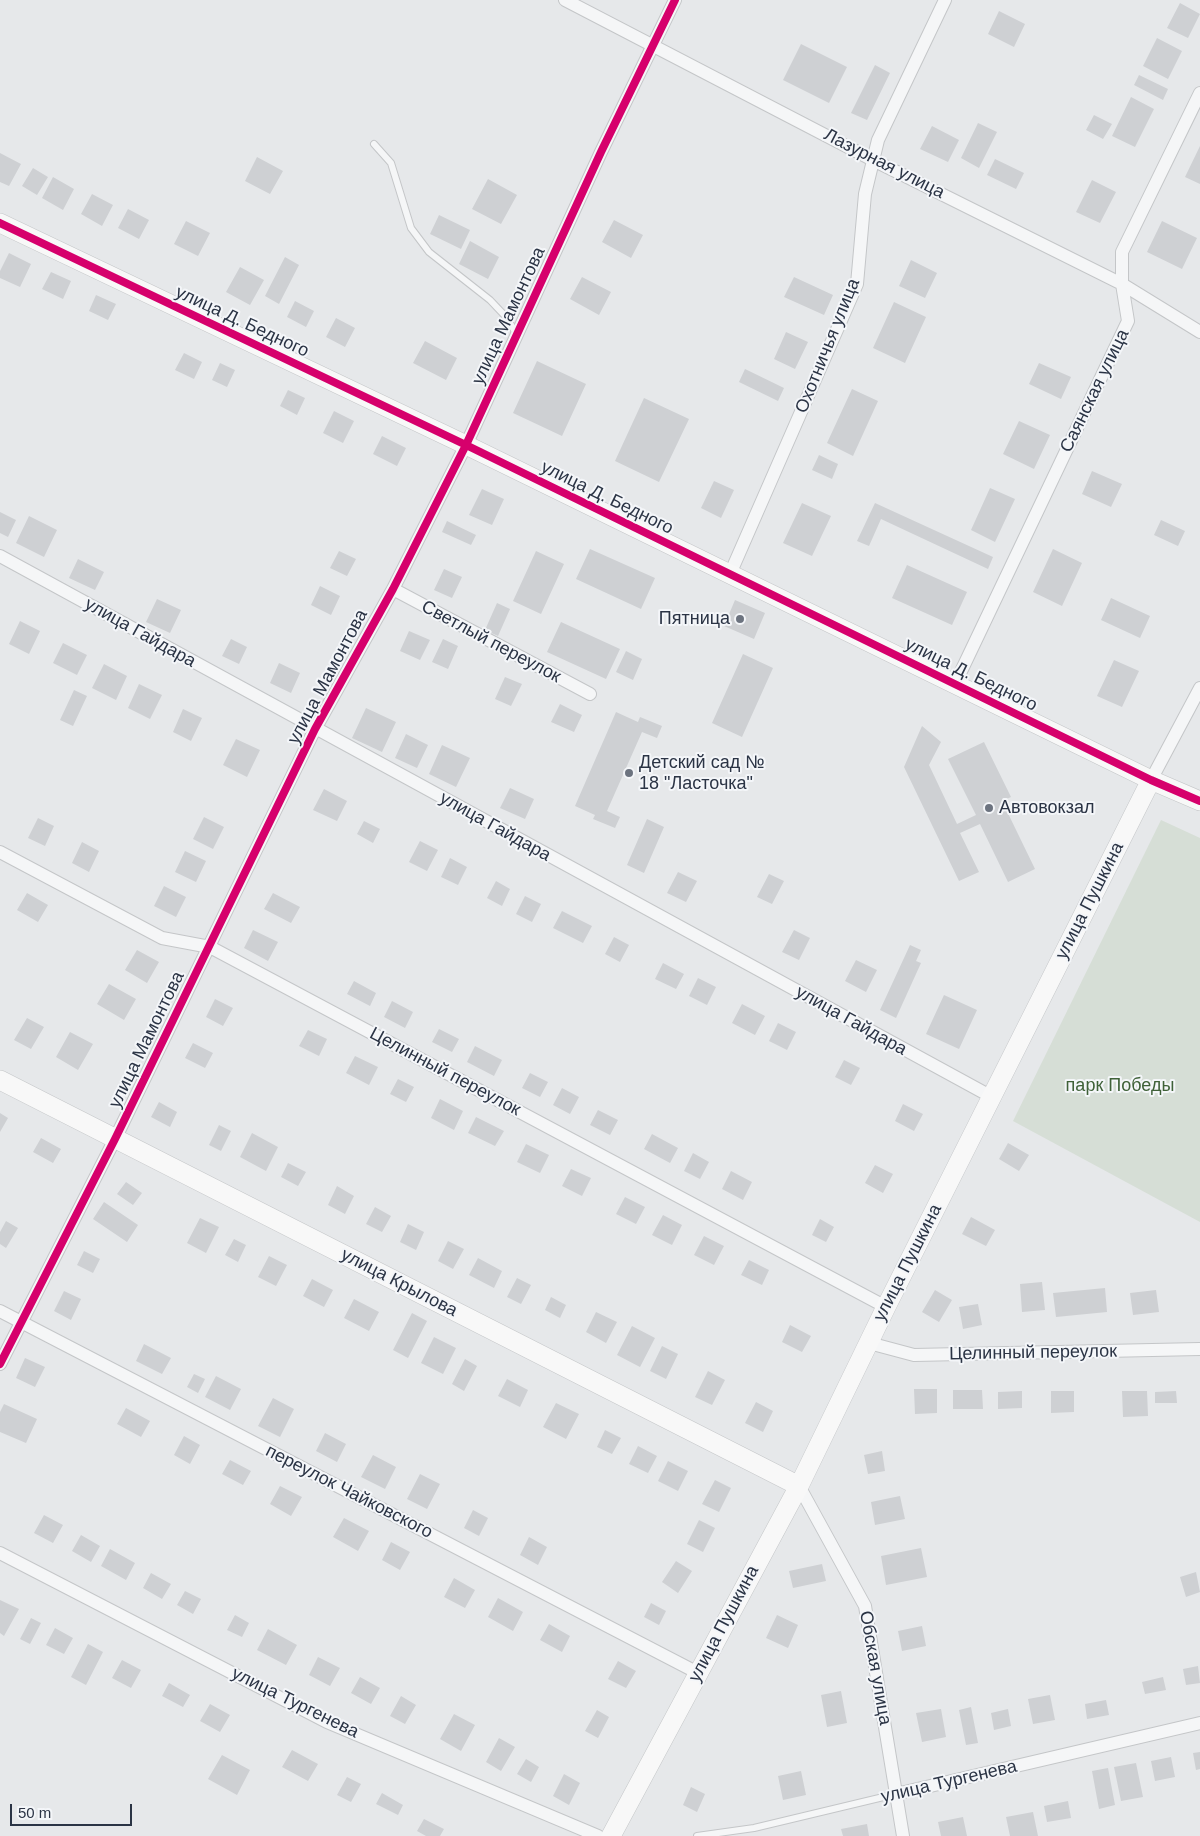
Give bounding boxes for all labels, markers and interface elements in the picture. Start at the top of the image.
street label: Лазурная улица [820,124,948,204]
street label: улица Мамонтова [468,244,550,388]
street label: Охотничья улица [791,275,865,417]
street label: улица Д. Бедного [172,282,312,362]
street label: Саянская улица [1056,326,1134,456]
street label: улица Д. Бедного [537,457,677,539]
street label: улица Гайдара [81,594,199,672]
street label: Светлый переулок [418,596,564,688]
street label: улица Мамонтова [283,606,373,748]
place label: Пятница [659,608,730,630]
marker: Пятница [734,613,746,625]
street label: улица Д. Бедного [901,634,1041,716]
place label: Детский сад № 18 "Ласточка" [639,752,764,794]
marker: Детский сад № 18 "Ласточка" [623,767,635,779]
street label: улица Гайдара [436,788,554,866]
place label: Автовокзал [999,797,1094,819]
marker: Автовокзал [983,802,995,814]
street label: улица Пушкина [1051,839,1129,963]
street label: улица Мамонтова [105,968,189,1112]
street label: улица Гайдара [792,982,910,1060]
street label: Целинный переулок [366,1023,524,1121]
park label: парк Победы [1066,1075,1174,1097]
street label: улица Пушкина [869,1201,947,1325]
street label: улица Крылова [337,1244,461,1322]
street label: Целинный переулок [949,1341,1117,1365]
street label: переулок Чайковского [262,1440,436,1544]
street label: улица Пушкина [684,1562,764,1686]
street label: Обская улица [854,1609,896,1727]
street label: улица Тургенева [228,1663,362,1743]
street label: улица Тургенева [879,1756,1019,1808]
scale bar [12,1794,135,1826]
text: 50 m [18,1804,51,1821]

